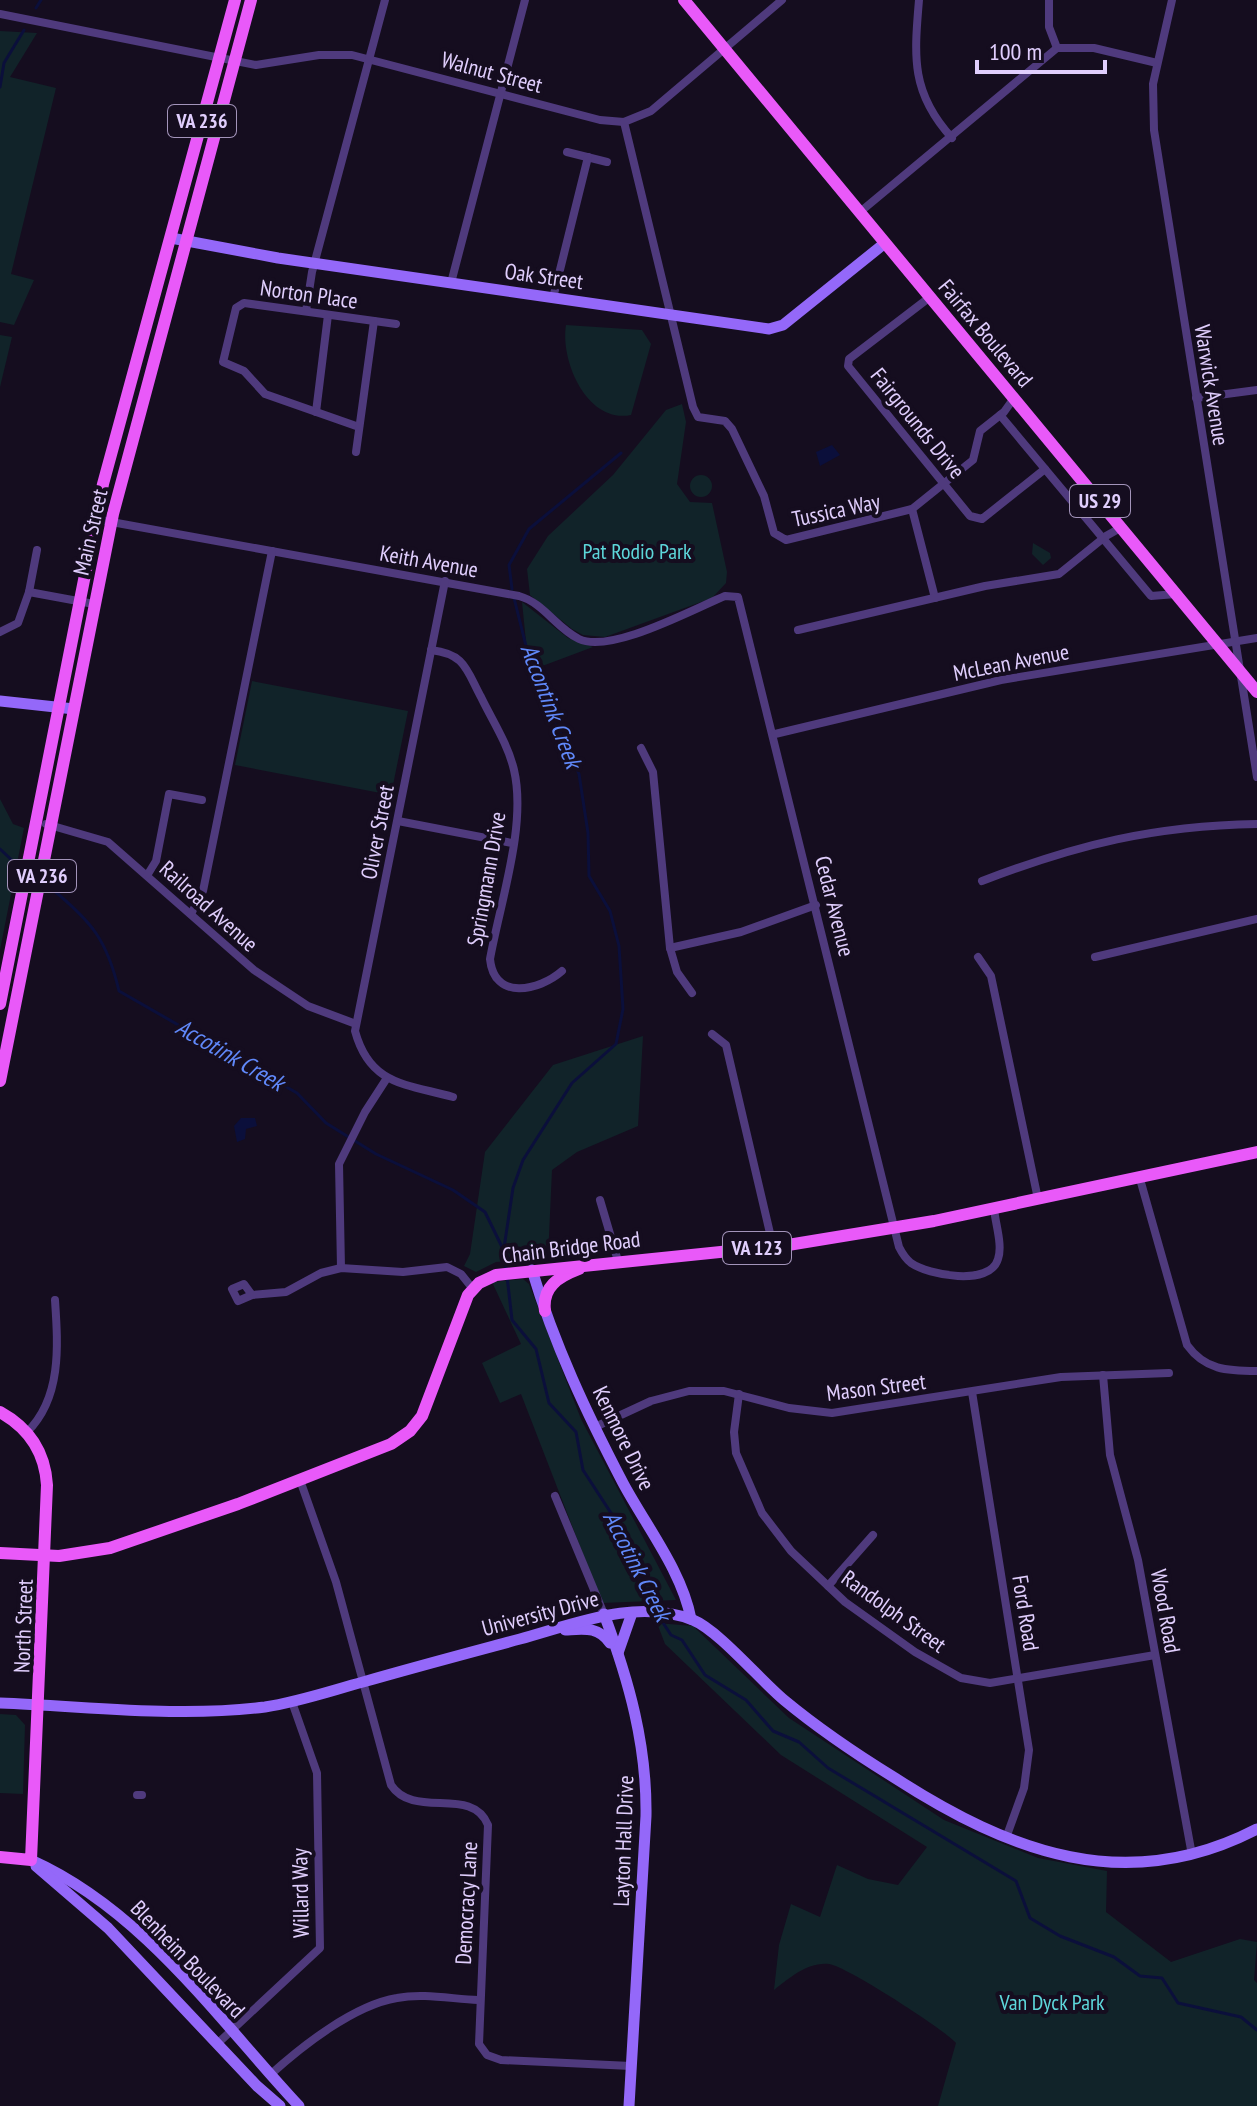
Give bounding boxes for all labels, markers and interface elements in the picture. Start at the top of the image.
scale bar [977,24,1105,74]
text: 100 m [989,36,1042,67]
street label: Walnut Street [438,45,546,99]
road number: VA 236 [168,105,236,137]
street label: Oak Street [503,257,585,295]
street label: Norton Place [259,273,359,315]
street label: Fairfax Boulevard [933,273,1039,393]
street label: Warwick Avenue [1189,322,1235,448]
street label: Fairgrounds Drive [865,362,971,484]
road number: US 29 [1070,485,1130,517]
street label: Main Street [67,486,113,578]
street label: Tussica Way [789,487,883,533]
park label: Pat Rodio Park [582,537,692,565]
street label: Keith Avenue [378,539,480,583]
street label: McLean Avenue [951,637,1071,687]
water label: Accontink Creek [514,639,590,775]
street label: Oliver Street [354,782,400,882]
street label: Springmann Drive [460,810,512,948]
street label: Cedar Avenue [809,853,861,959]
street label: Railroad Avenue [154,855,264,957]
road number: VA 236 [8,860,76,892]
water label: Accotink Creek [170,1011,292,1099]
street label: Chain Bridge Road [500,1225,642,1269]
road number: VA 123 [723,1232,791,1264]
street label: Mason Street [825,1367,927,1407]
street label: Kenmore Drive [587,1381,661,1495]
water label: Accotink Creek [596,1505,680,1629]
street label: Randolph Street [836,1564,952,1658]
street label: Wood Road [1145,1567,1187,1655]
street label: Ford Road [1006,1573,1046,1653]
street label: North Street [7,1579,39,1673]
street label: University Drive [478,1584,602,1642]
street label: Layton Hall Drive [607,1775,639,1907]
street label: Democracy Lane [449,1841,483,1965]
street label: Willard Way [285,1847,315,1938]
street label: Blenheim Boulevard [125,1894,251,2024]
park label: Van Dyck Park [998,1988,1105,2016]

